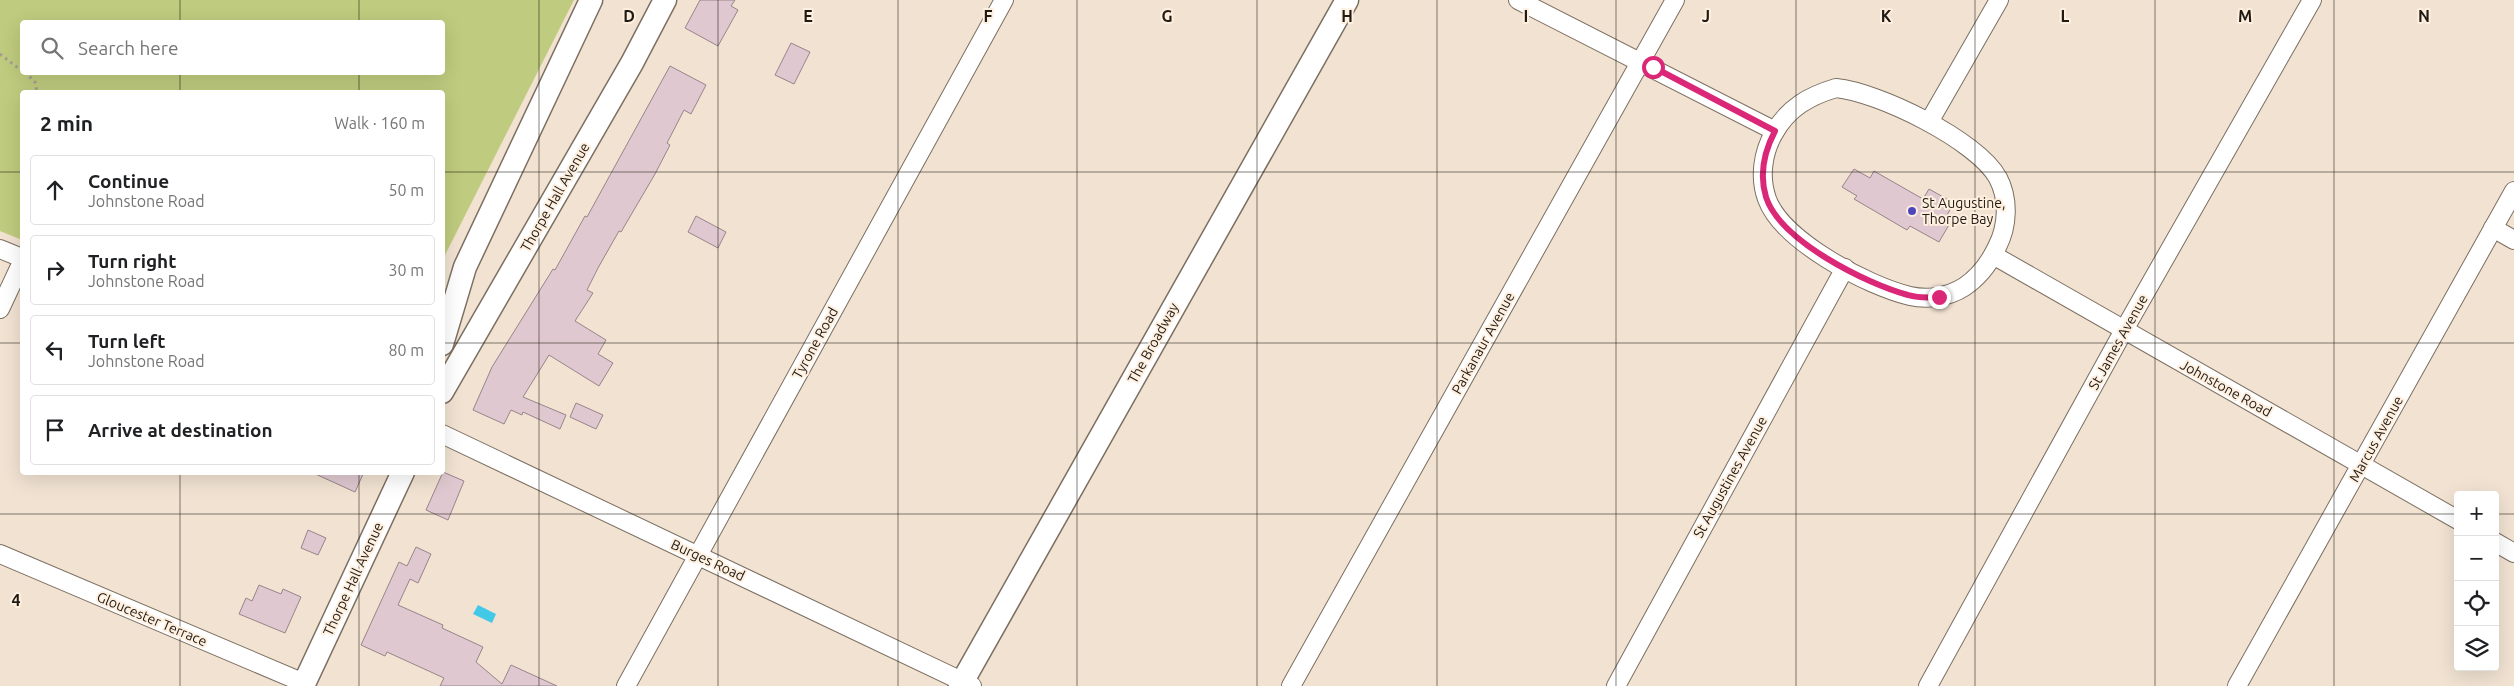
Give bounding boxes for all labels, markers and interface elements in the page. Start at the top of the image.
text: D [623,7,635,25]
text: E [803,7,813,25]
text: F [984,7,993,25]
text: G [1161,7,1173,25]
text: H [1341,7,1353,25]
text: I [1524,7,1528,25]
text: J [1702,7,1710,25]
text: K [1881,7,1892,25]
text: L [2061,7,2070,25]
text: M [2238,7,2252,25]
text: N [2418,7,2430,25]
search box [20,20,445,75]
icon: search [38,34,66,62]
text: Search here [78,37,178,59]
route start [1642,56,1665,79]
text: 2 min [40,111,93,135]
text: Walk · 160 m [334,114,425,132]
street label: Thorpe Hall Avenue [517,140,593,254]
text: Continue [88,170,169,192]
icon: ahead [41,176,69,204]
text: 50 m [388,181,424,199]
text: Johnstone Road [88,192,205,210]
place label: St Augustine, Thorpe Bay [1922,195,2005,227]
marker: St Augustine, Thorpe Bay [1906,205,1918,217]
text: Turn right [88,250,176,272]
icon: right [41,256,69,284]
text: 30 m [388,261,424,279]
text: Johnstone Road [88,272,205,290]
route end [1928,286,1951,309]
street label: Parkanaur Avenue [1448,289,1518,397]
street label: St James Avenue [2085,292,2151,392]
street label: The Broadway [1124,300,1182,386]
street label: Tyrone Road [789,305,841,381]
text: Turn left [88,330,166,352]
icon: left [41,336,69,364]
text: 80 m [388,341,424,359]
text: Johnstone Road [88,352,205,370]
street label: Johnstone Road [2178,356,2274,420]
street label: Marcus Avenue [2346,393,2406,485]
street label: St Augustines Avenue [1690,413,1770,541]
icon: arrive [41,416,69,444]
text: Arrive at destination [88,419,273,441]
map controls [2454,491,2499,671]
button: + [2454,491,2499,536]
street label: Thorpe Hall Avenue [320,520,386,638]
street label: Burges Road [669,536,747,584]
button: − [2454,536,2499,581]
button: locate [2454,581,2499,626]
street label: Gloucester Terrace [95,589,209,649]
text: 4 [11,591,21,609]
button: layers [2454,626,2499,671]

